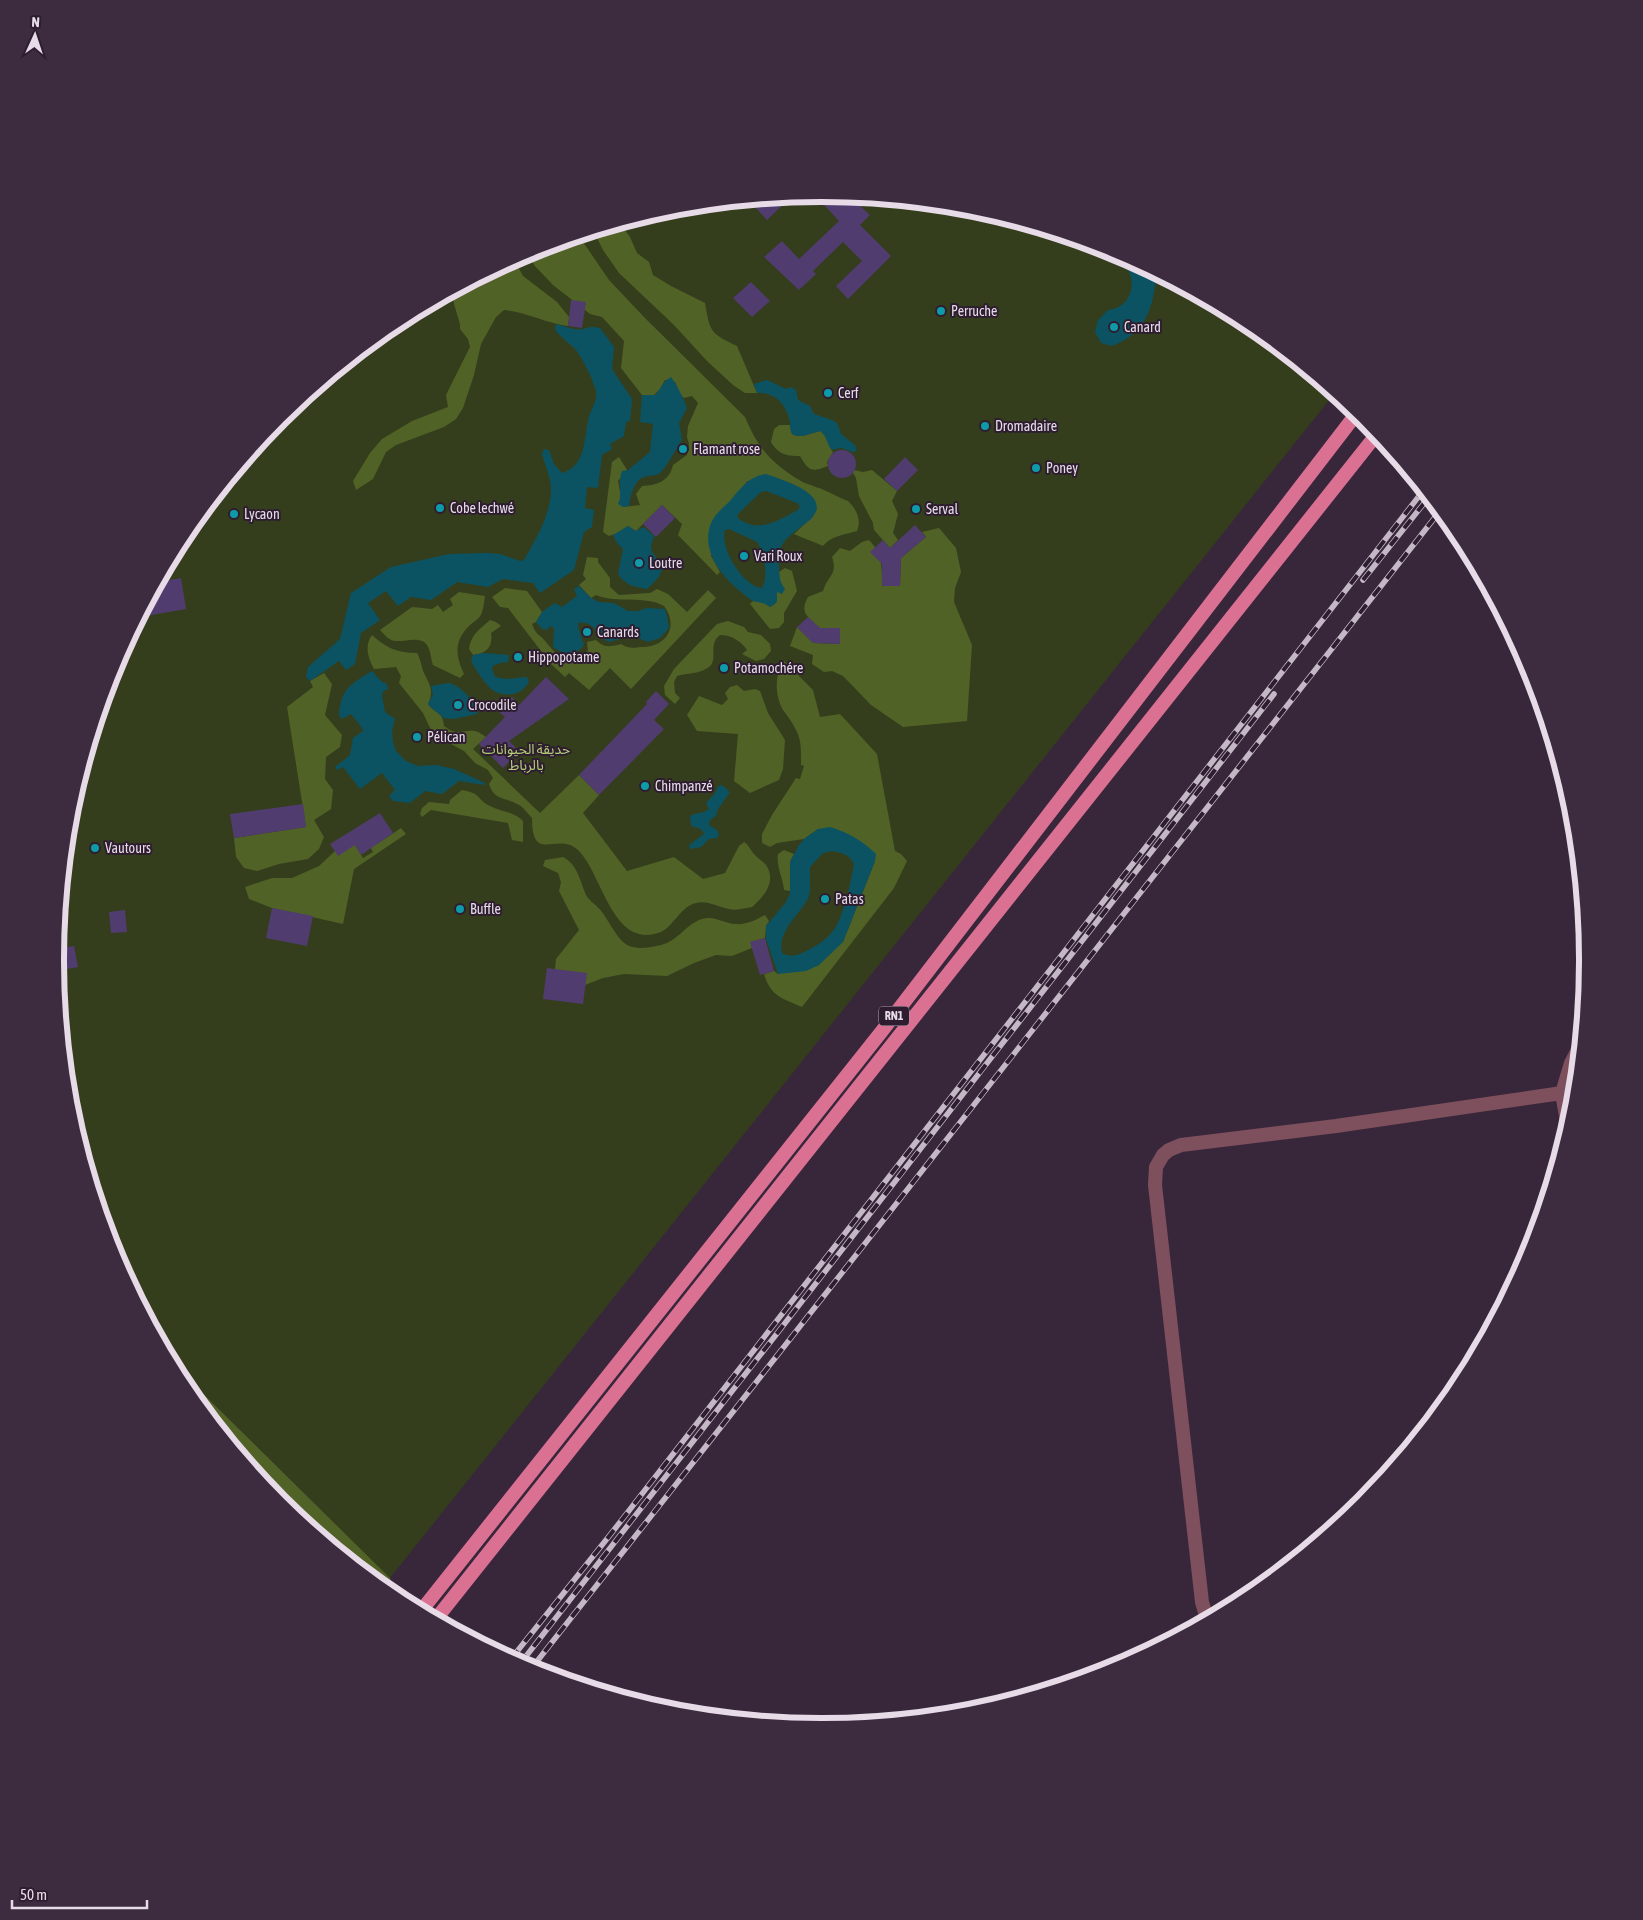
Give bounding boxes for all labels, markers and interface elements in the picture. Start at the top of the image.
north arrow [10,10,60,60]
text: N [31,14,40,30]
place label: Perruche [951,303,997,319]
marker: Perruche [935,305,947,317]
place label: Canard [1124,319,1161,335]
marker: Canard [1108,321,1120,333]
place label: Cerf [838,385,859,401]
marker: Cerf [822,387,834,399]
place label: Dromadaire [995,418,1057,434]
marker: Dromadaire [979,420,991,432]
place label: Flamant rose [693,441,760,457]
marker: Flamant rose [677,443,689,455]
place label: Poney [1046,460,1078,476]
marker: Poney [1030,462,1042,474]
place label: Cobe lechwé [450,500,514,516]
place label: Serval [926,501,959,517]
marker: Cobe lechwé [434,502,446,514]
marker: Serval [910,503,922,515]
place label: Lycaon [244,506,280,522]
marker: Lycaon [228,508,240,520]
place label: Vari Roux [754,548,803,564]
marker: Vari Roux [738,550,750,562]
place label: Loutre [649,555,682,571]
marker: Loutre [633,557,645,569]
place label: Canards [597,624,639,640]
marker: Canards [581,626,593,638]
place label: Hippopotame [528,649,599,665]
marker: Hippopotame [512,651,524,663]
place label: Potamochére [734,660,803,676]
marker: Potamochére [718,662,730,674]
place label: Crocodile [468,697,517,713]
marker: Crocodile [452,699,464,711]
place label: Pélican [427,729,466,745]
marker: Pélican [411,731,423,743]
park label: حديقة الحيوانات بالرباط [482,741,570,774]
place label: Chimpanzé [655,778,713,794]
marker: Chimpanzé [639,780,651,792]
place label: Vautours [105,840,151,856]
marker: Vautours [89,842,101,854]
place label: Patas [835,891,864,907]
marker: Patas [819,893,831,905]
place label: Buffle [470,901,501,917]
marker: Buffle [454,903,466,915]
road number: RN1 [879,1006,909,1026]
scale bar [12,1878,148,1910]
text: 50 m [20,1886,47,1903]

